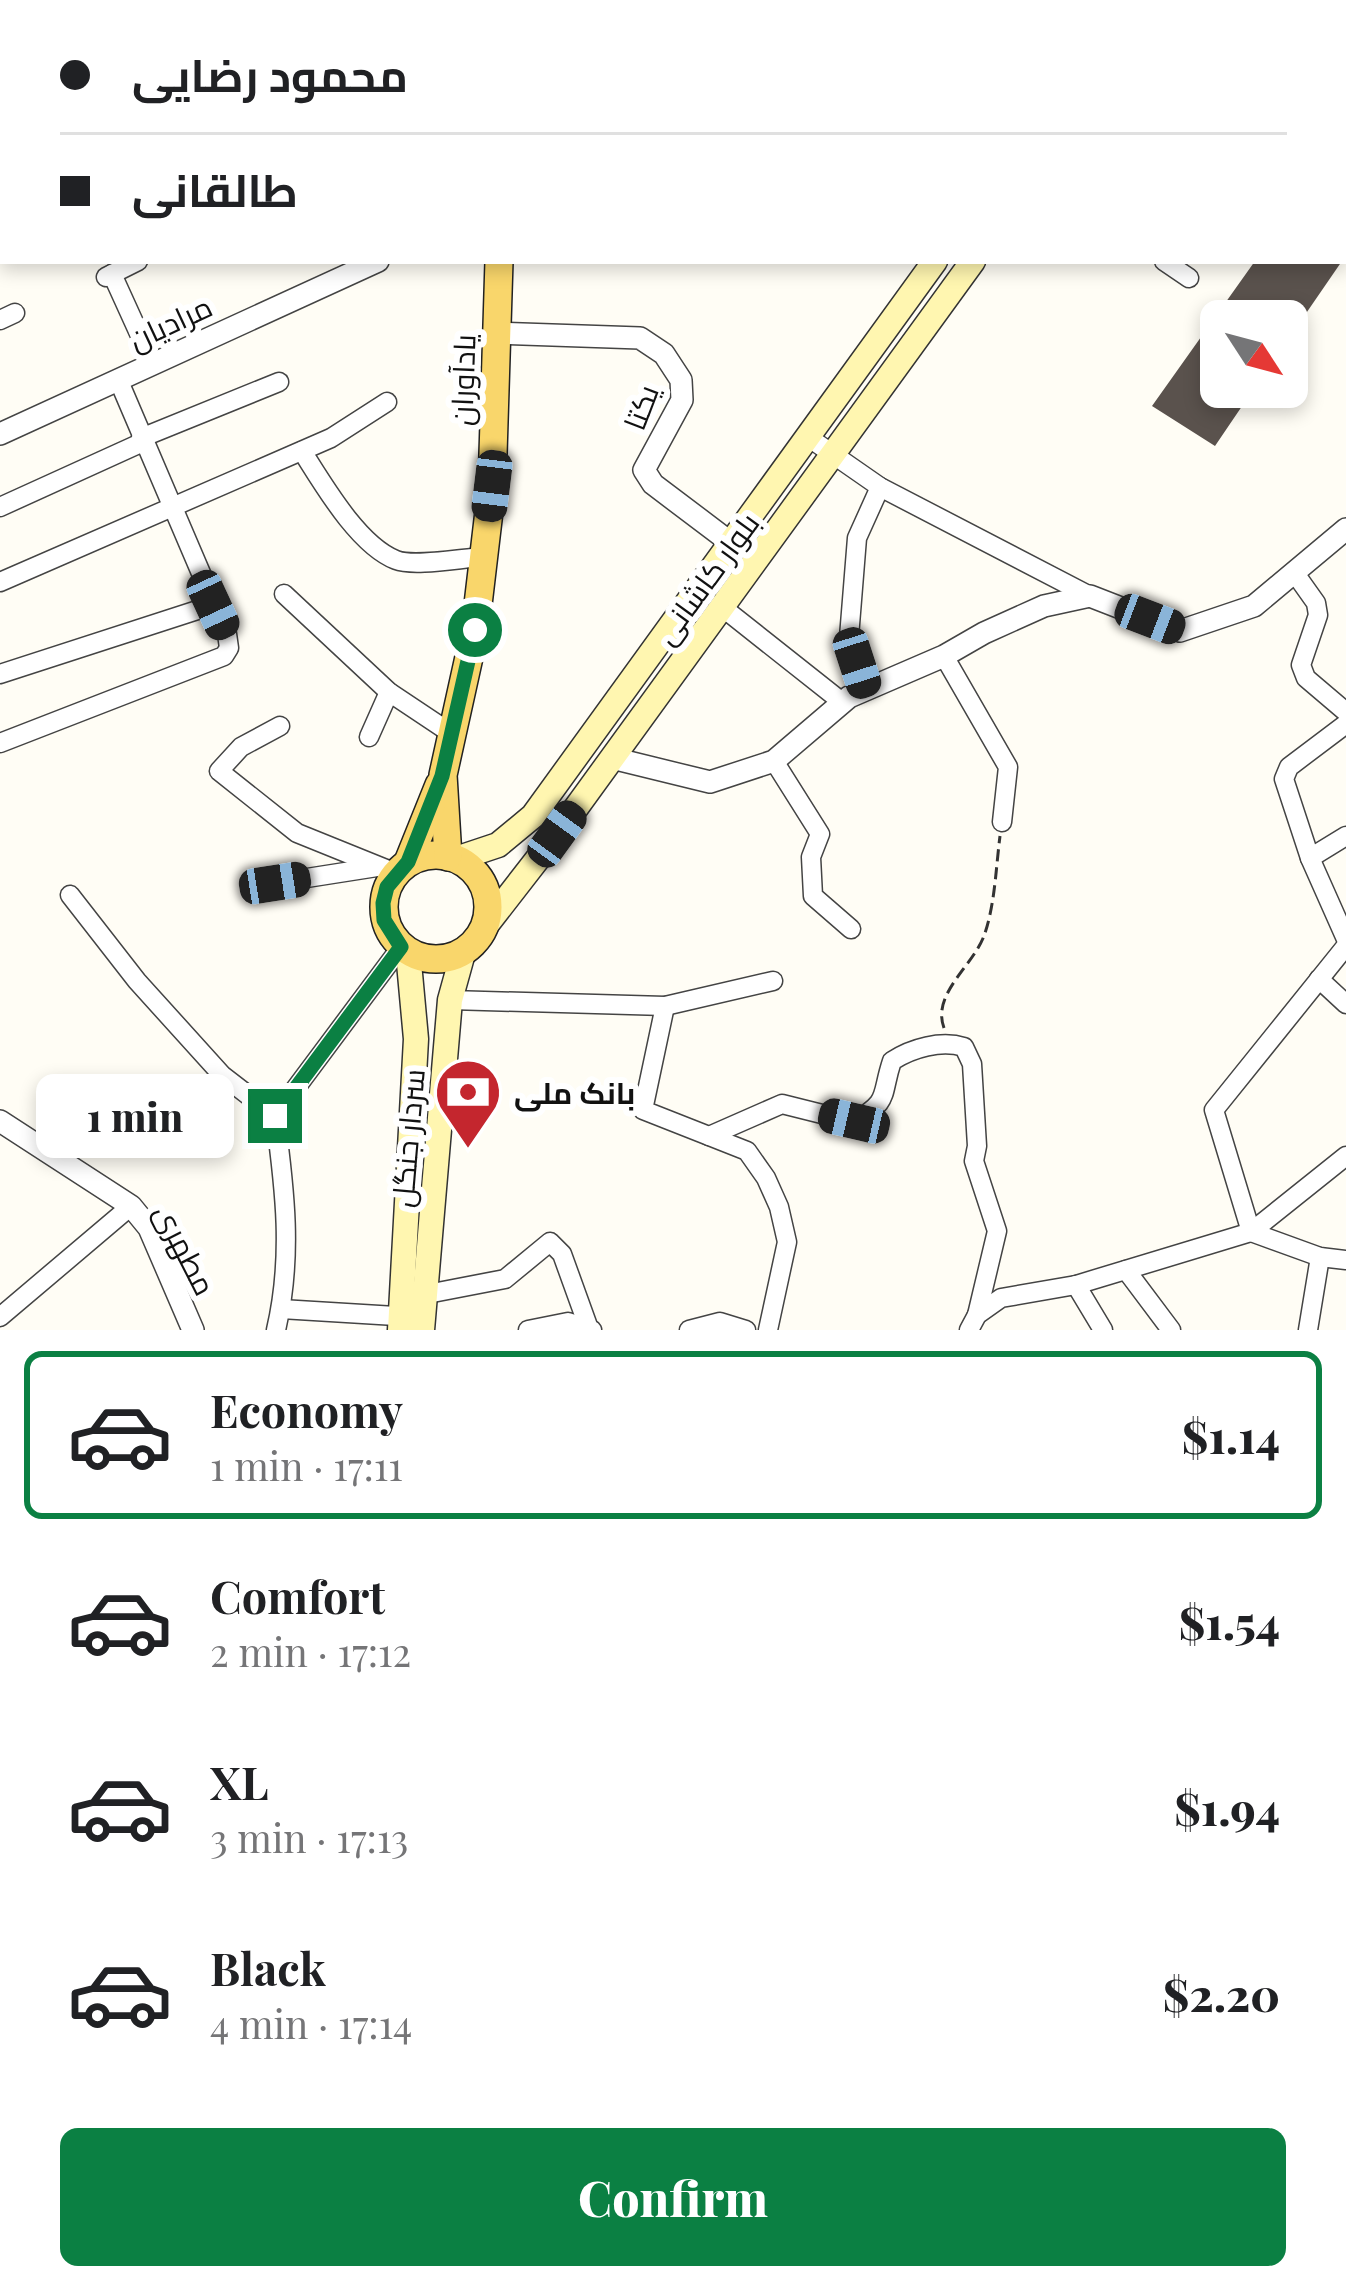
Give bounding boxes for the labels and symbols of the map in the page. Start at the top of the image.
street label: مرادیان [122,285,218,359]
north arrow [1200,300,1308,408]
street label: یادآوران [440,333,484,427]
street label: یکتا [613,379,667,435]
car [470,448,514,524]
street label: بلوار کاشانی [645,504,767,652]
car [181,565,245,645]
car [1110,589,1190,649]
route start [448,603,502,657]
car [829,623,885,703]
car [521,794,593,874]
car [237,860,313,906]
bank icon: بانک ملی [433,1057,503,1151]
street label: سردار جنگل [381,1067,433,1209]
place label: بانک ملی [514,1072,635,1112]
callout: 1 min [35,1074,233,1158]
route end [248,1089,302,1143]
car [815,1095,893,1147]
street label: مطهری [146,1197,226,1301]

